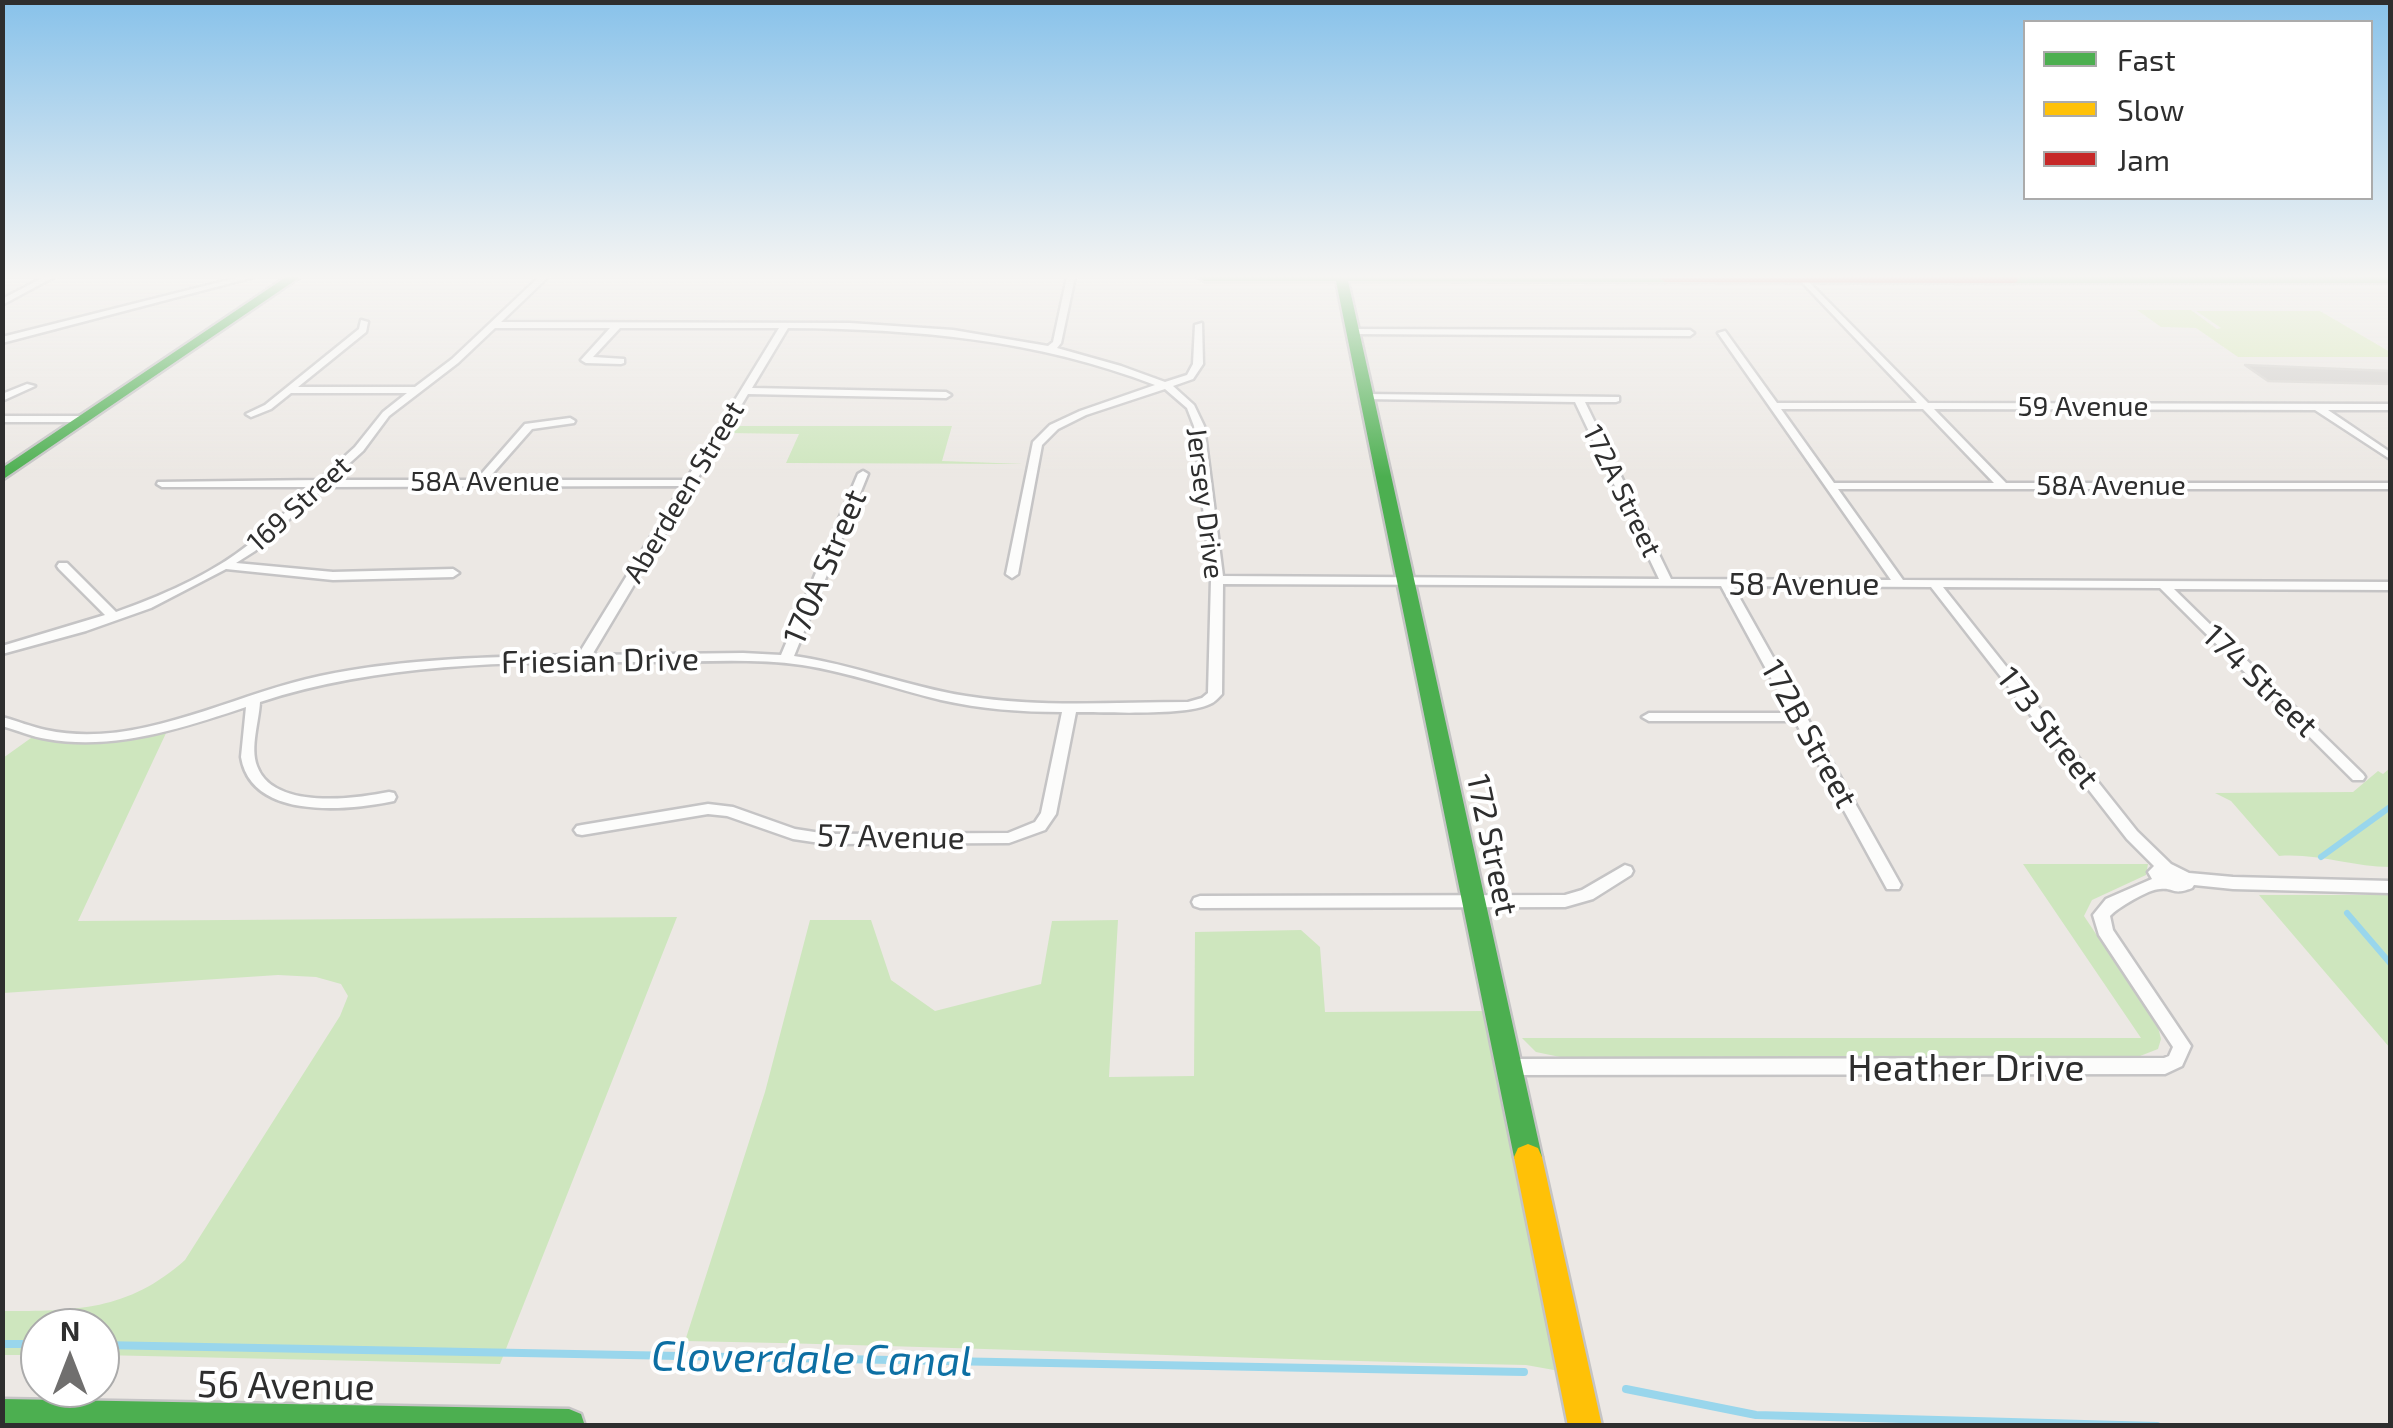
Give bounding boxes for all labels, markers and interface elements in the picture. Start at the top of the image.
legend [2023,20,2373,200]
text: Fast [2117,41,2176,77]
text: Slow [2117,91,2184,127]
text: Jam [2117,141,2170,177]
street label: 59 Avenue [2017,390,2149,424]
street label: Aberdeen Street [617,395,751,589]
street label: 172A Street [1576,420,1668,562]
street label: Jersey Drive [1179,425,1231,581]
street label: 169 Street [240,449,358,559]
street label: 58A Avenue [410,465,560,499]
street label: 58A Avenue [2036,469,2186,503]
street label: 170A Street [775,484,875,650]
street label: 58 Avenue [1729,565,1879,603]
street label: 174 Street [2195,617,2325,745]
street label: Friesian Drive [501,640,699,682]
street label: 172B Street [1753,653,1865,815]
street label: 173 Street [1989,660,2107,796]
street label: 172 Street [1458,771,1526,919]
street label: 57 Avenue [817,817,965,857]
street label: Heather Drive [1847,1045,2085,1091]
north arrow [20,1308,120,1408]
text: N [60,1313,80,1347]
water label: Cloverdale Canal [651,1331,973,1387]
street label: 56 Avenue [197,1362,375,1410]

